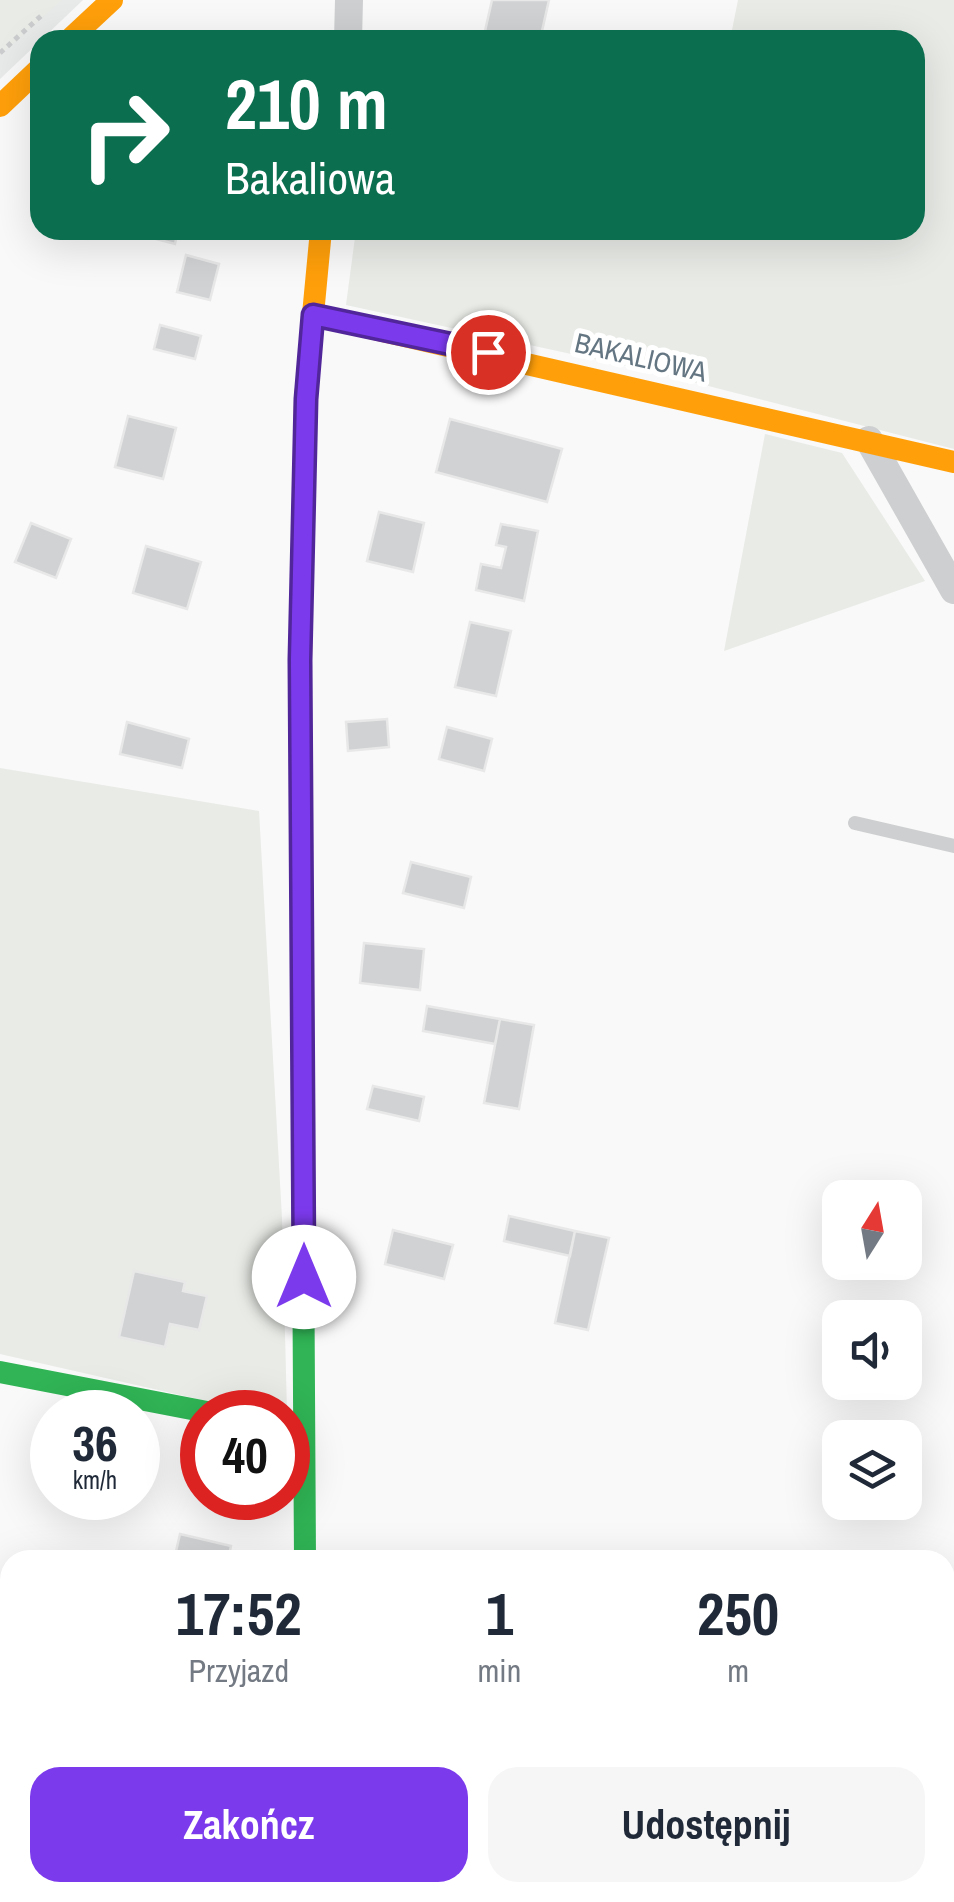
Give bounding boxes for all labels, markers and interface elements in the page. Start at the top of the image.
text: 210 m [225,57,388,151]
icon: right [60,70,190,200]
text: Bakaliowa [225,147,395,208]
pin [446,310,531,395]
street label: BAKALIOWA [571,323,711,391]
icon: arrive [461,325,516,380]
north arrow [822,1180,922,1280]
map controls [822,1180,922,1520]
position arrow [252,1225,356,1329]
button: sound [822,1300,922,1400]
speed limit sign: 40 [180,1390,310,1520]
text: 36 [72,1409,118,1477]
button: layers [822,1420,922,1520]
text: km/h [73,1463,117,1497]
text: 17:52 [176,1573,302,1654]
text: 1 [486,1573,513,1654]
text: 250 [697,1573,779,1654]
text: Przyjazd [188,1649,289,1692]
text: min [477,1649,521,1692]
text: m [727,1649,749,1692]
button: Zakończ [30,1767,468,1882]
button: Udostępnij [488,1767,925,1882]

